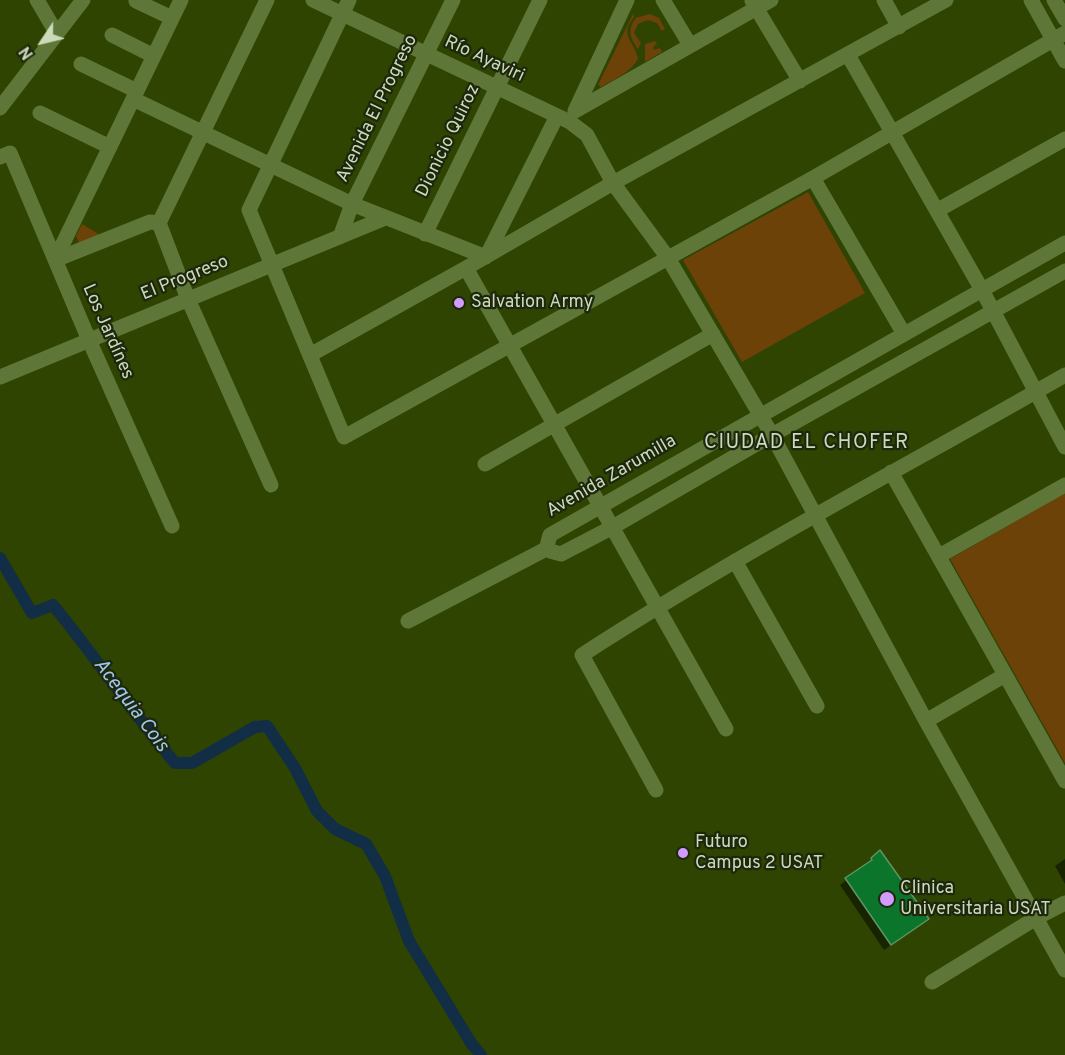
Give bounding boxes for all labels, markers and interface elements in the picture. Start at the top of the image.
north arrow [12,12,72,72]
street label: Avenida El Progreso [333,32,423,186]
street label: Río Ayaviri [440,32,528,88]
text: N [16,42,39,63]
street label: Dionicio Quiroz [412,81,486,201]
street label: El Progreso [138,252,232,306]
street label: Los Jardínes [76,281,138,383]
place label: Salvation Army [471,292,593,314]
marker: Salvation Army [452,296,466,310]
street label: Avenida Zarumilla [543,431,681,523]
district label: CIUDAD EL CHOFER [704,432,910,456]
water label: Acequia Cois [87,654,173,758]
place label: Futuro Campus 2 USAT [695,832,823,874]
marker: Futuro Campus 2 USAT [676,846,690,860]
place label: Clinica Universitaria USAT [900,878,1051,920]
marker: Clinica Universitaria USAT [878,890,896,908]

